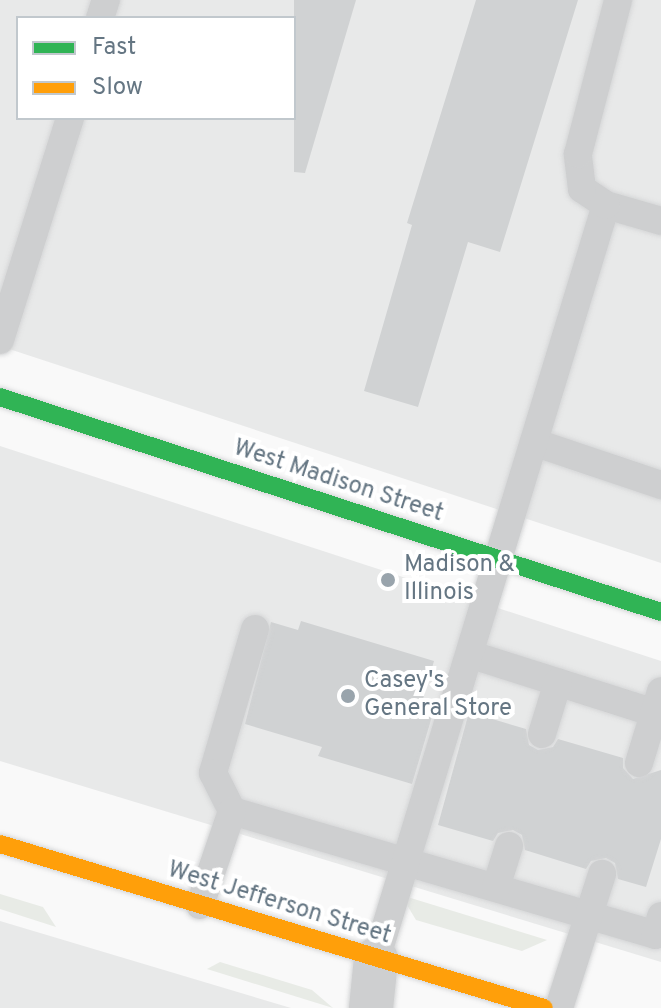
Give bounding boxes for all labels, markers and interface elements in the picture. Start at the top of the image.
legend [16,16,296,120]
text: Fast [92,33,136,63]
text: Slow [92,73,143,103]
street label: West Madison Street [230,435,446,529]
place label: Madison & Illinois [404,552,515,608]
marker: Madison & Illinois [379,571,397,589]
place label: Casey's General Store [364,668,512,724]
marker: Casey's General Store [339,687,357,705]
street label: West Jefferson Street [164,856,394,952]

